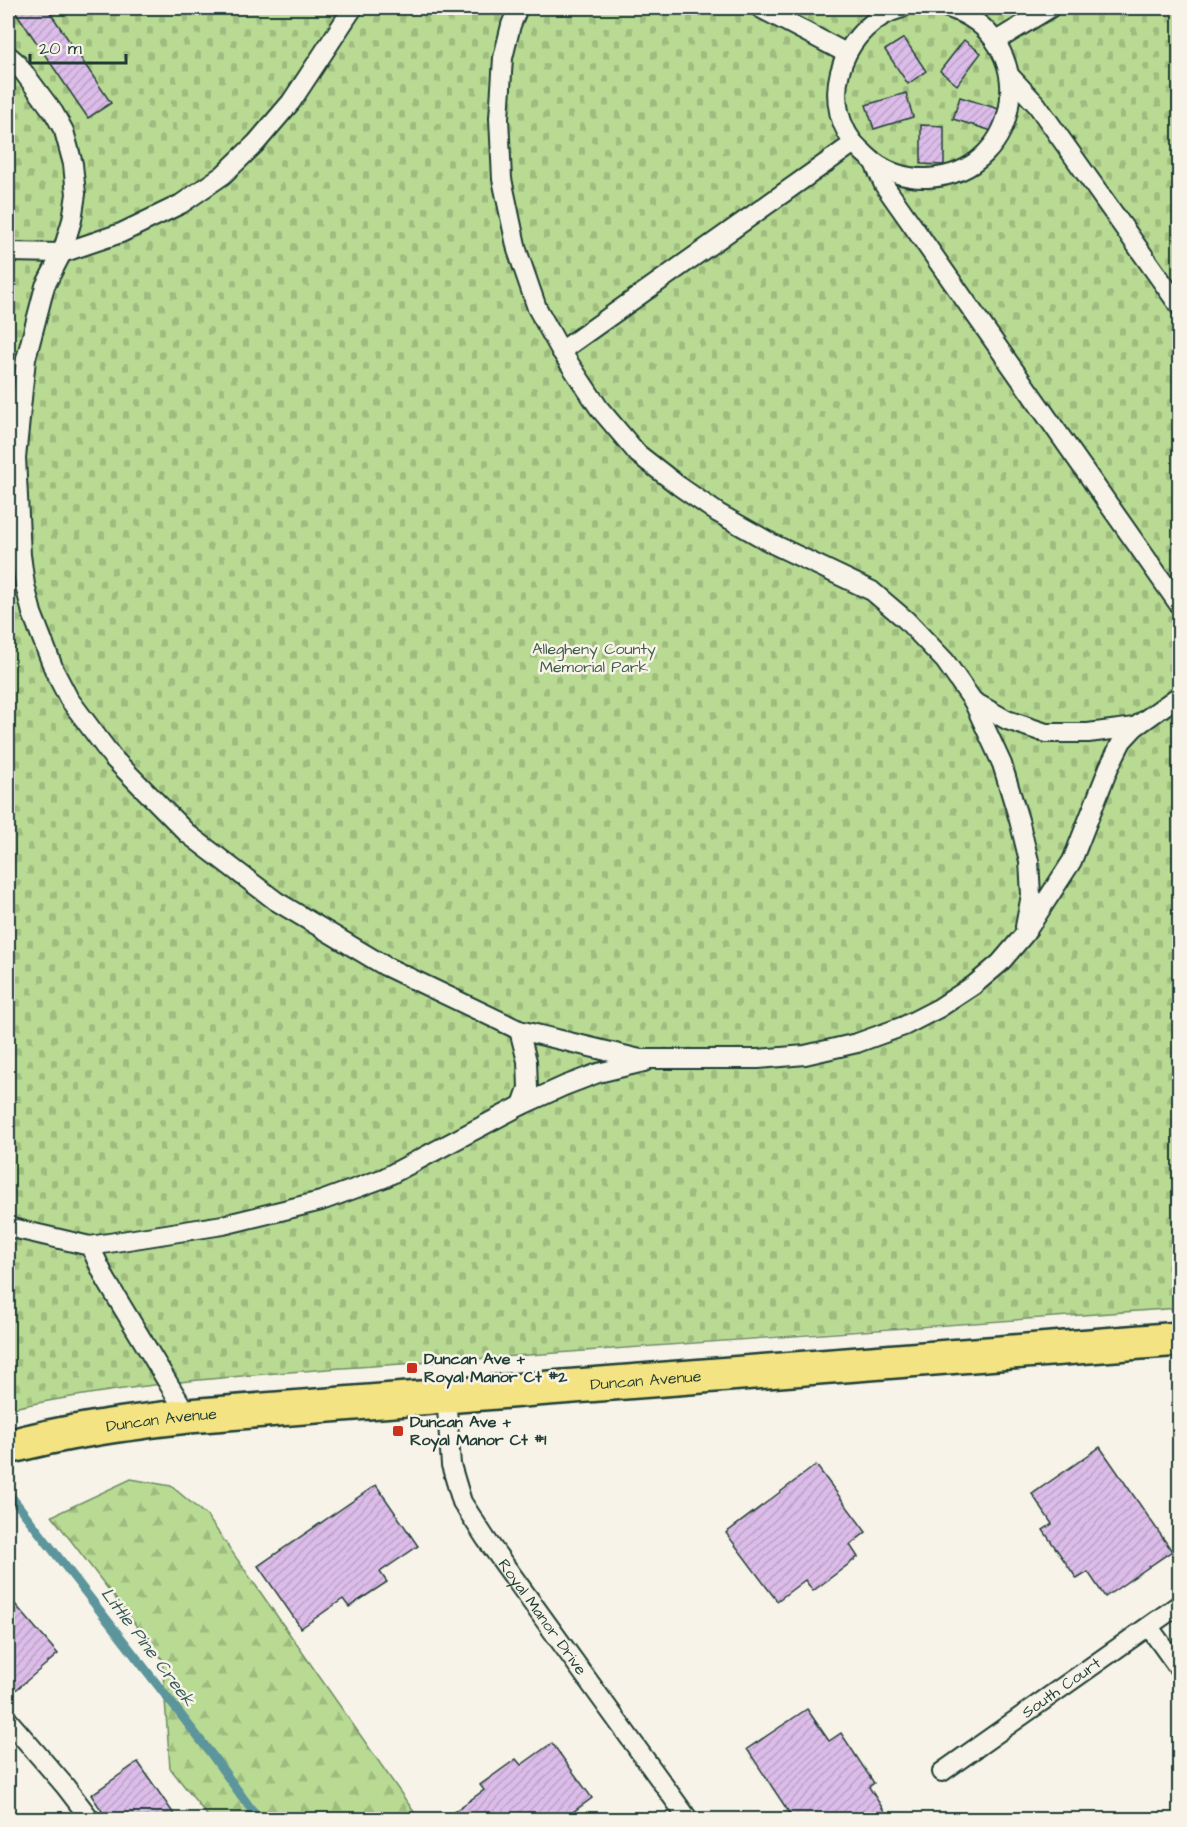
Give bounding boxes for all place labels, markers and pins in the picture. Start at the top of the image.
place label: Duncan Ave + Royal Manor Ct #2 [424,1348,568,1389]
marker: Duncan Ave + Royal Manor Ct #2 [405,1361,419,1375]
place label: Duncan Ave + Royal Manor Ct #1 [410,1411,547,1452]
marker: Duncan Ave + Royal Manor Ct #1 [391,1424,405,1438]

